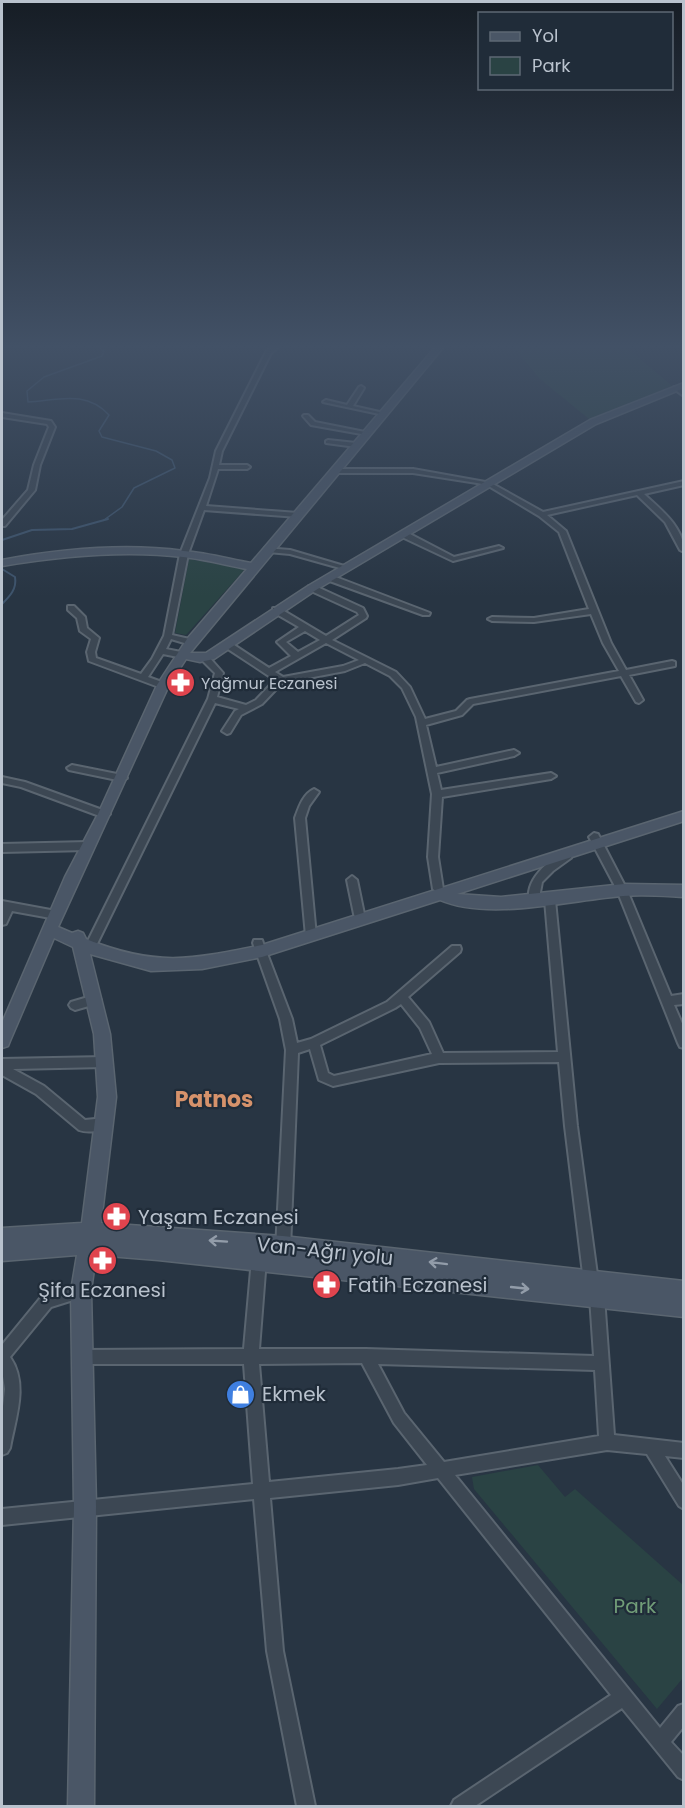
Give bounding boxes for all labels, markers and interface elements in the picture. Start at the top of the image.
legend [478,12,673,90]
text: Yol [532,23,558,48]
text: Park [532,53,571,78]
pharmacy icon: Yağmur Eczanesi [164,667,196,699]
place label: Yağmur Eczanesi [201,672,337,695]
district label: Patnos [175,1084,253,1115]
pharmacy icon: Yaşam Eczanesi [101,1201,133,1233]
place label: Yaşam Eczanesi [138,1203,299,1231]
street label: Van-Ağrı yolu [255,1230,395,1272]
one-way arrow [209,1235,229,1246]
pharmacy icon: Şifa Eczanesi [86,1244,118,1276]
one-way arrow [428,1258,448,1269]
pharmacy icon: Fatih Eczanesi [311,1269,343,1301]
place label: Fatih Eczanesi [348,1271,488,1299]
place label: Şifa Eczanesi [38,1276,166,1304]
one-way arrow [509,1283,529,1294]
shop icon: Ekmek [225,1378,257,1410]
place label: Ekmek [262,1380,327,1408]
park label: Park [614,1592,657,1620]

